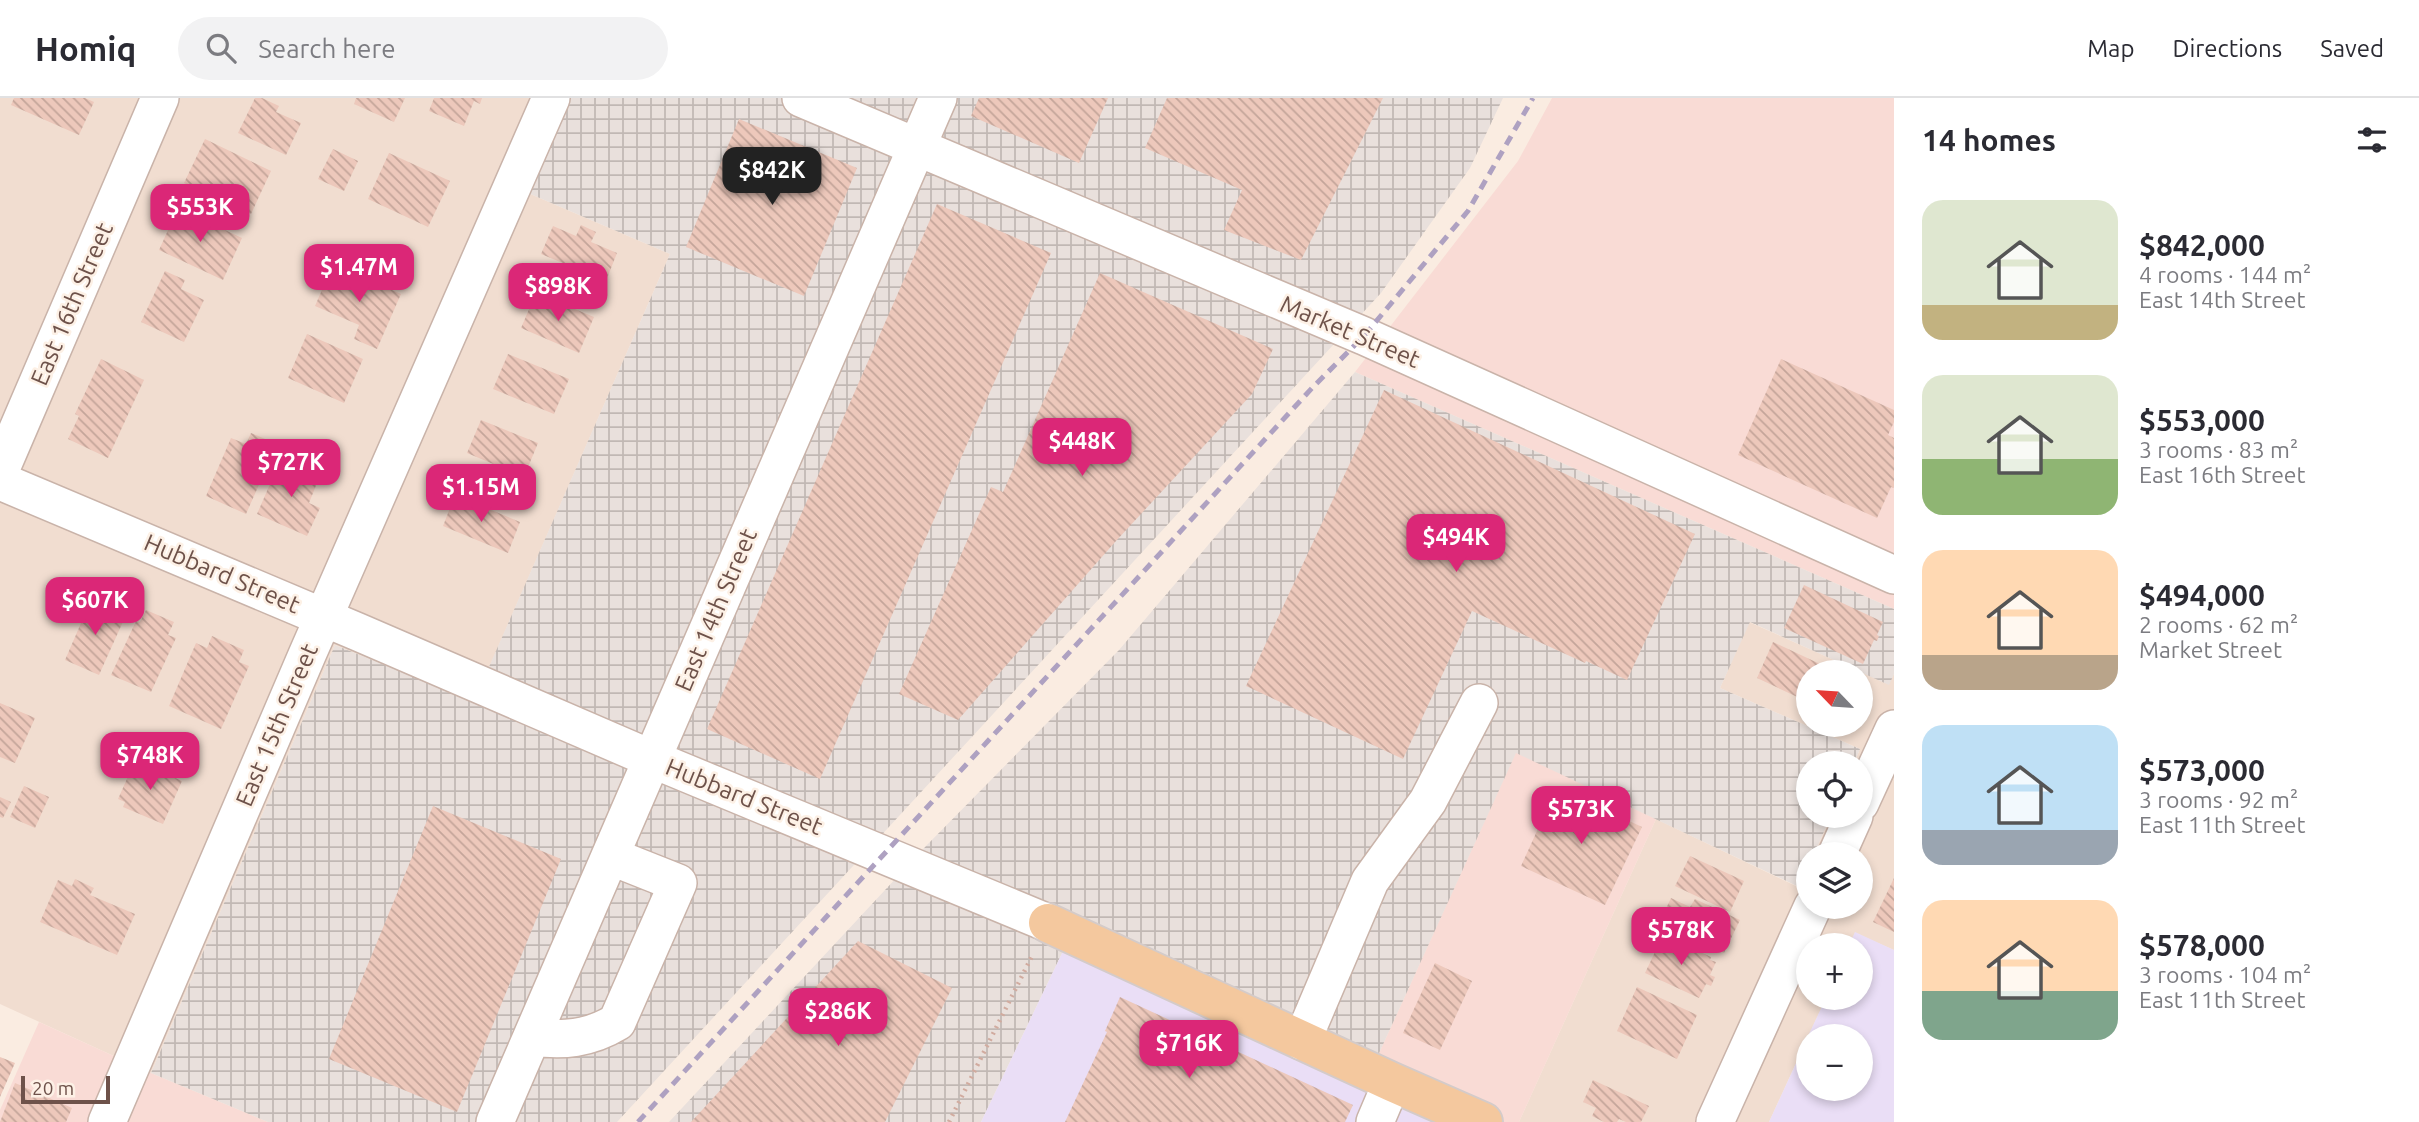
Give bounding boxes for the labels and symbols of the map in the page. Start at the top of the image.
pin: $842K [723,148,821,207]
pin: $553K [151,184,249,244]
street label: East 16th Street [25,218,118,389]
pin: $1.47M [302,244,416,304]
pin: $898K [509,264,607,323]
street label: Market Street [1276,290,1425,373]
pin: $448K [1033,418,1131,478]
pin: $727K [242,440,340,499]
pin: $1.15M [424,464,538,524]
pin: $494K [1407,514,1505,574]
street label: East 14th Street [669,524,762,695]
street label: Hubbard Street [140,529,305,619]
pin: $607K [46,578,144,637]
street label: East 15th Street [230,639,323,810]
north arrow [1796,660,1872,737]
pin: $748K [101,732,199,792]
street label: Hubbard Street [662,753,827,840]
pin: $573K [1532,786,1630,846]
pin: $578K [1632,908,1730,967]
pin: $286K [789,988,887,1048]
pin: $716K [1140,1020,1238,1080]
scale bar [21,1073,110,1105]

